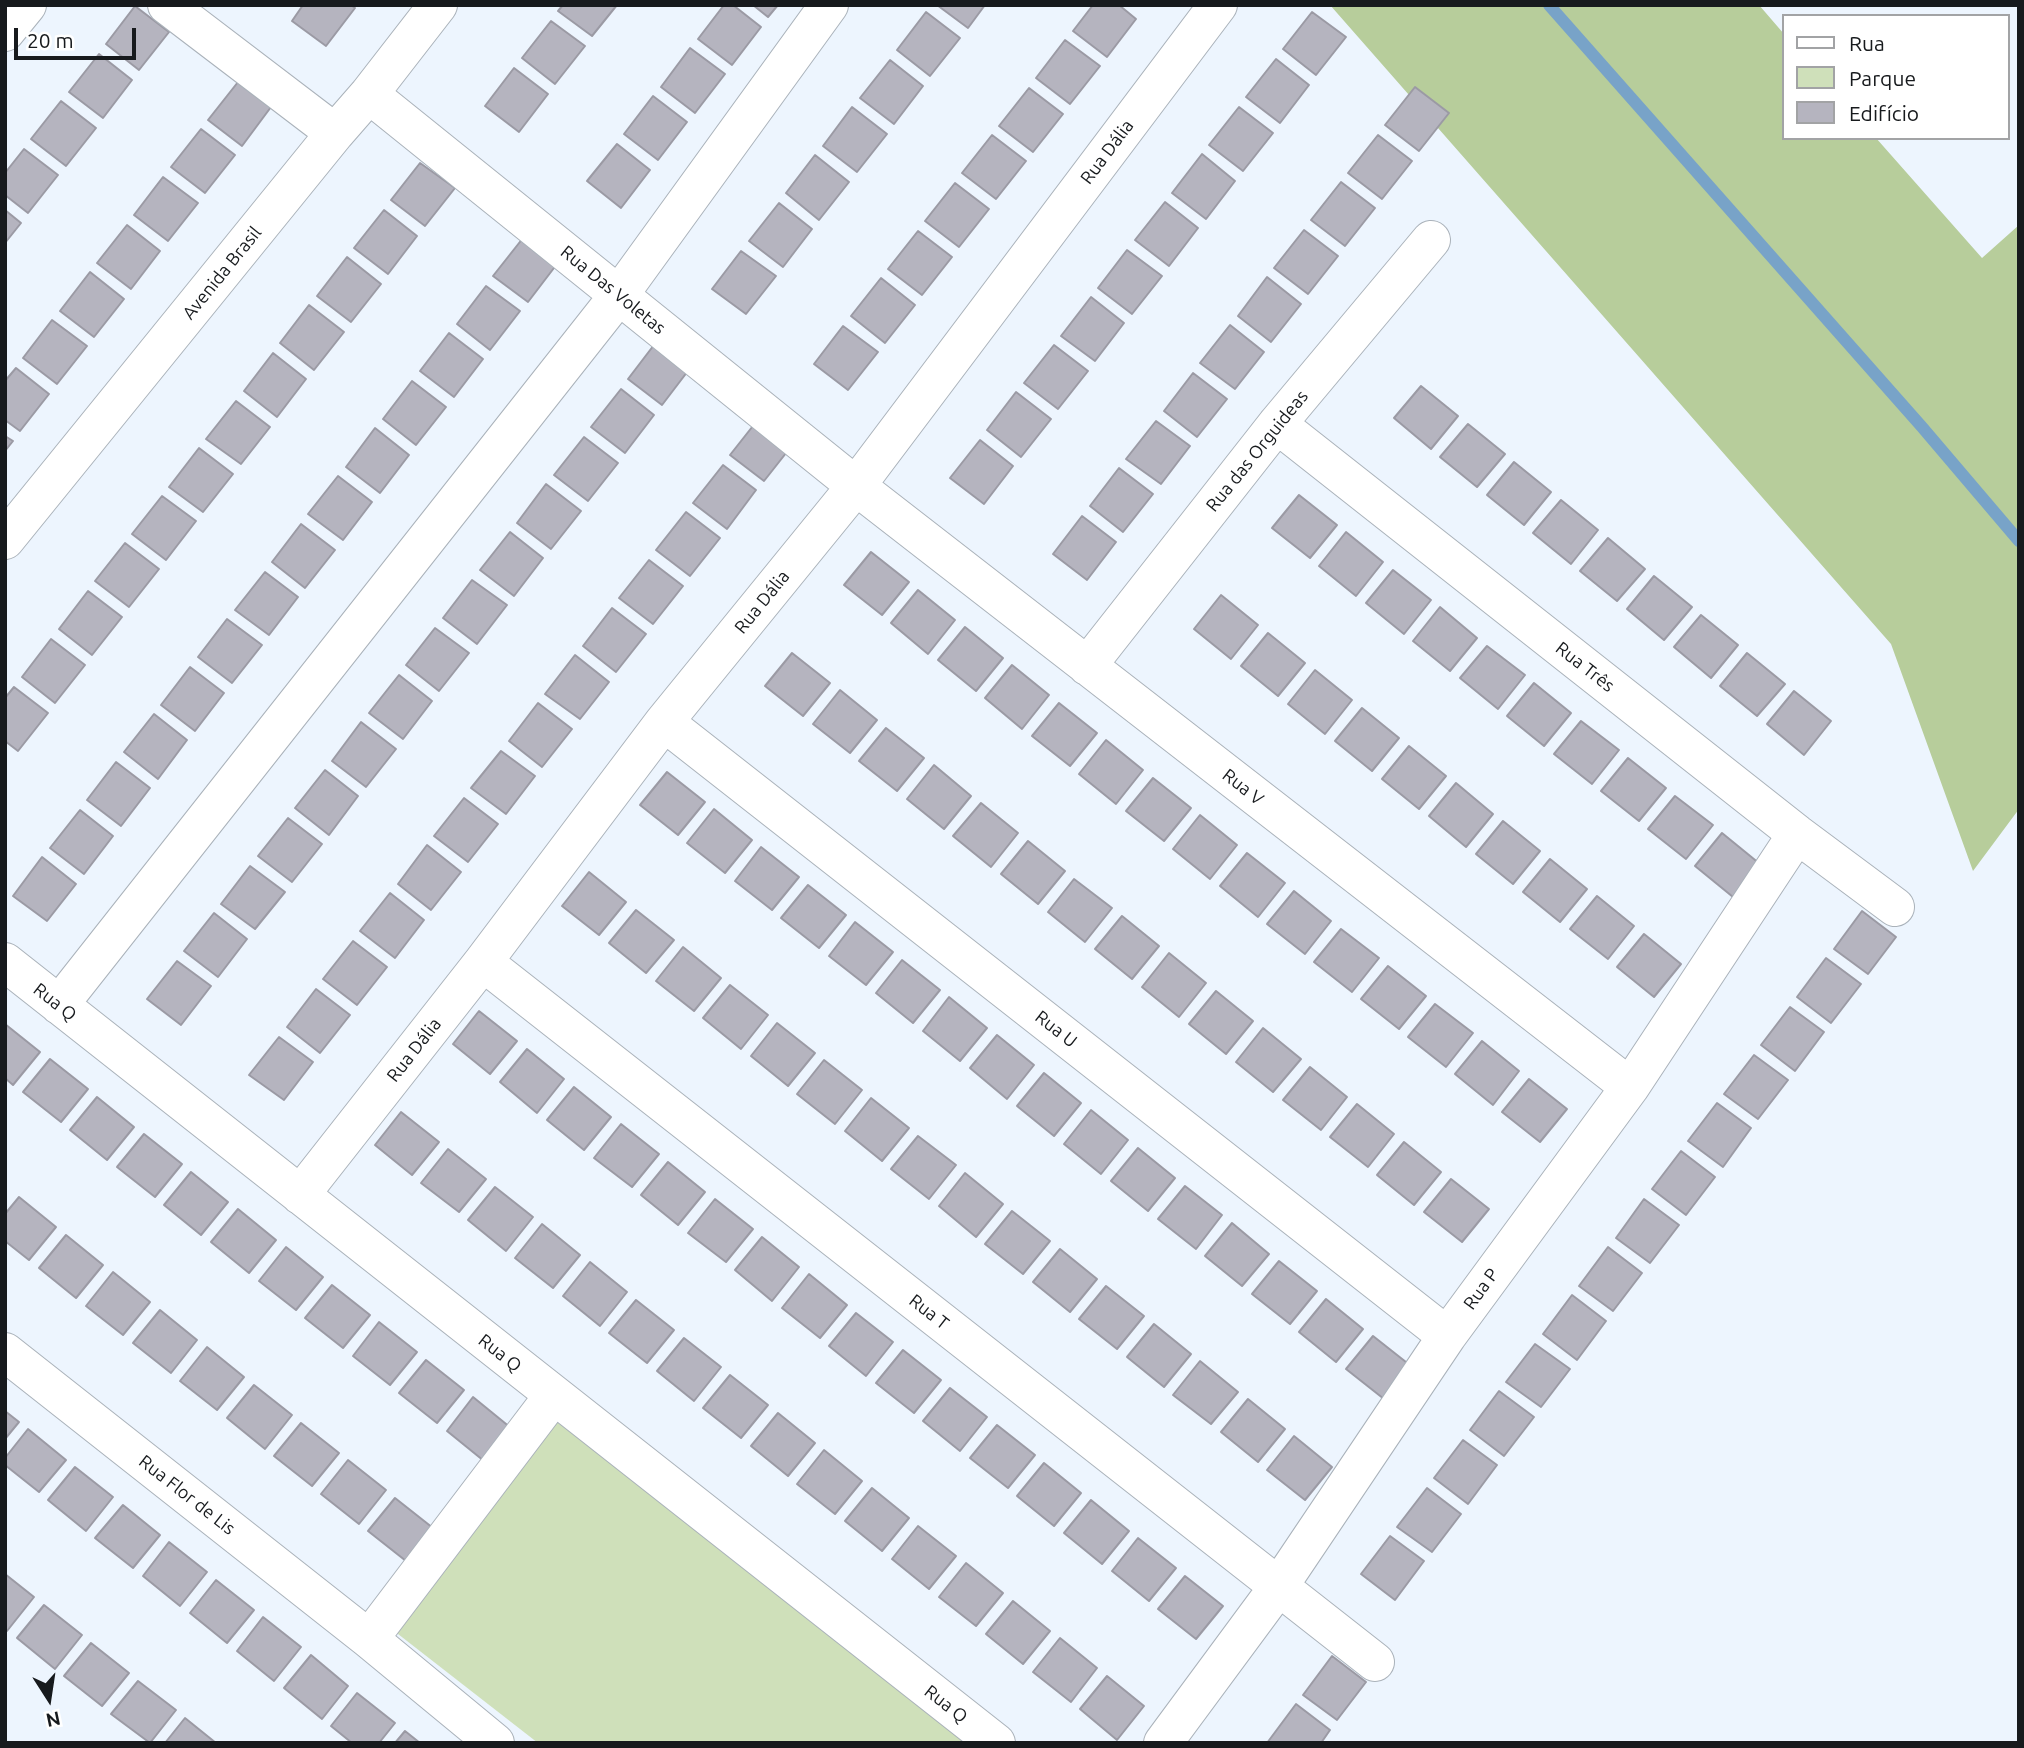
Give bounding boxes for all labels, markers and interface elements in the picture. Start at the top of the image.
scale bar [18,14,140,58]
legend [1783,14,2010,140]
text: 20 m [27,28,74,52]
text: Rua [1849,31,1885,55]
text: Parque [1849,66,1916,90]
text: Edifício [1849,101,1919,125]
street label: Rua Dália [1076,115,1138,189]
street label: Avenida Brasil [178,222,266,324]
street label: Rua Das Voletas [556,241,670,339]
street label: Rua das Orguideas [1201,386,1313,516]
street label: Rua Dália [730,566,794,638]
street label: Rua Três [1551,637,1619,697]
street label: Rua V [1218,764,1268,810]
street label: Rua Q [29,978,81,1026]
street label: Rua U [1031,1006,1081,1052]
street label: Rua Dália [382,1014,446,1086]
street label: Rua P [1459,1264,1503,1314]
street label: Rua T [905,1290,953,1334]
street label: Rua Q [474,1329,526,1377]
street label: Rua Flor de Lis [134,1451,240,1539]
north arrow [14,1664,84,1734]
street label: Rua Q [920,1680,972,1728]
text: N [44,1707,63,1732]

